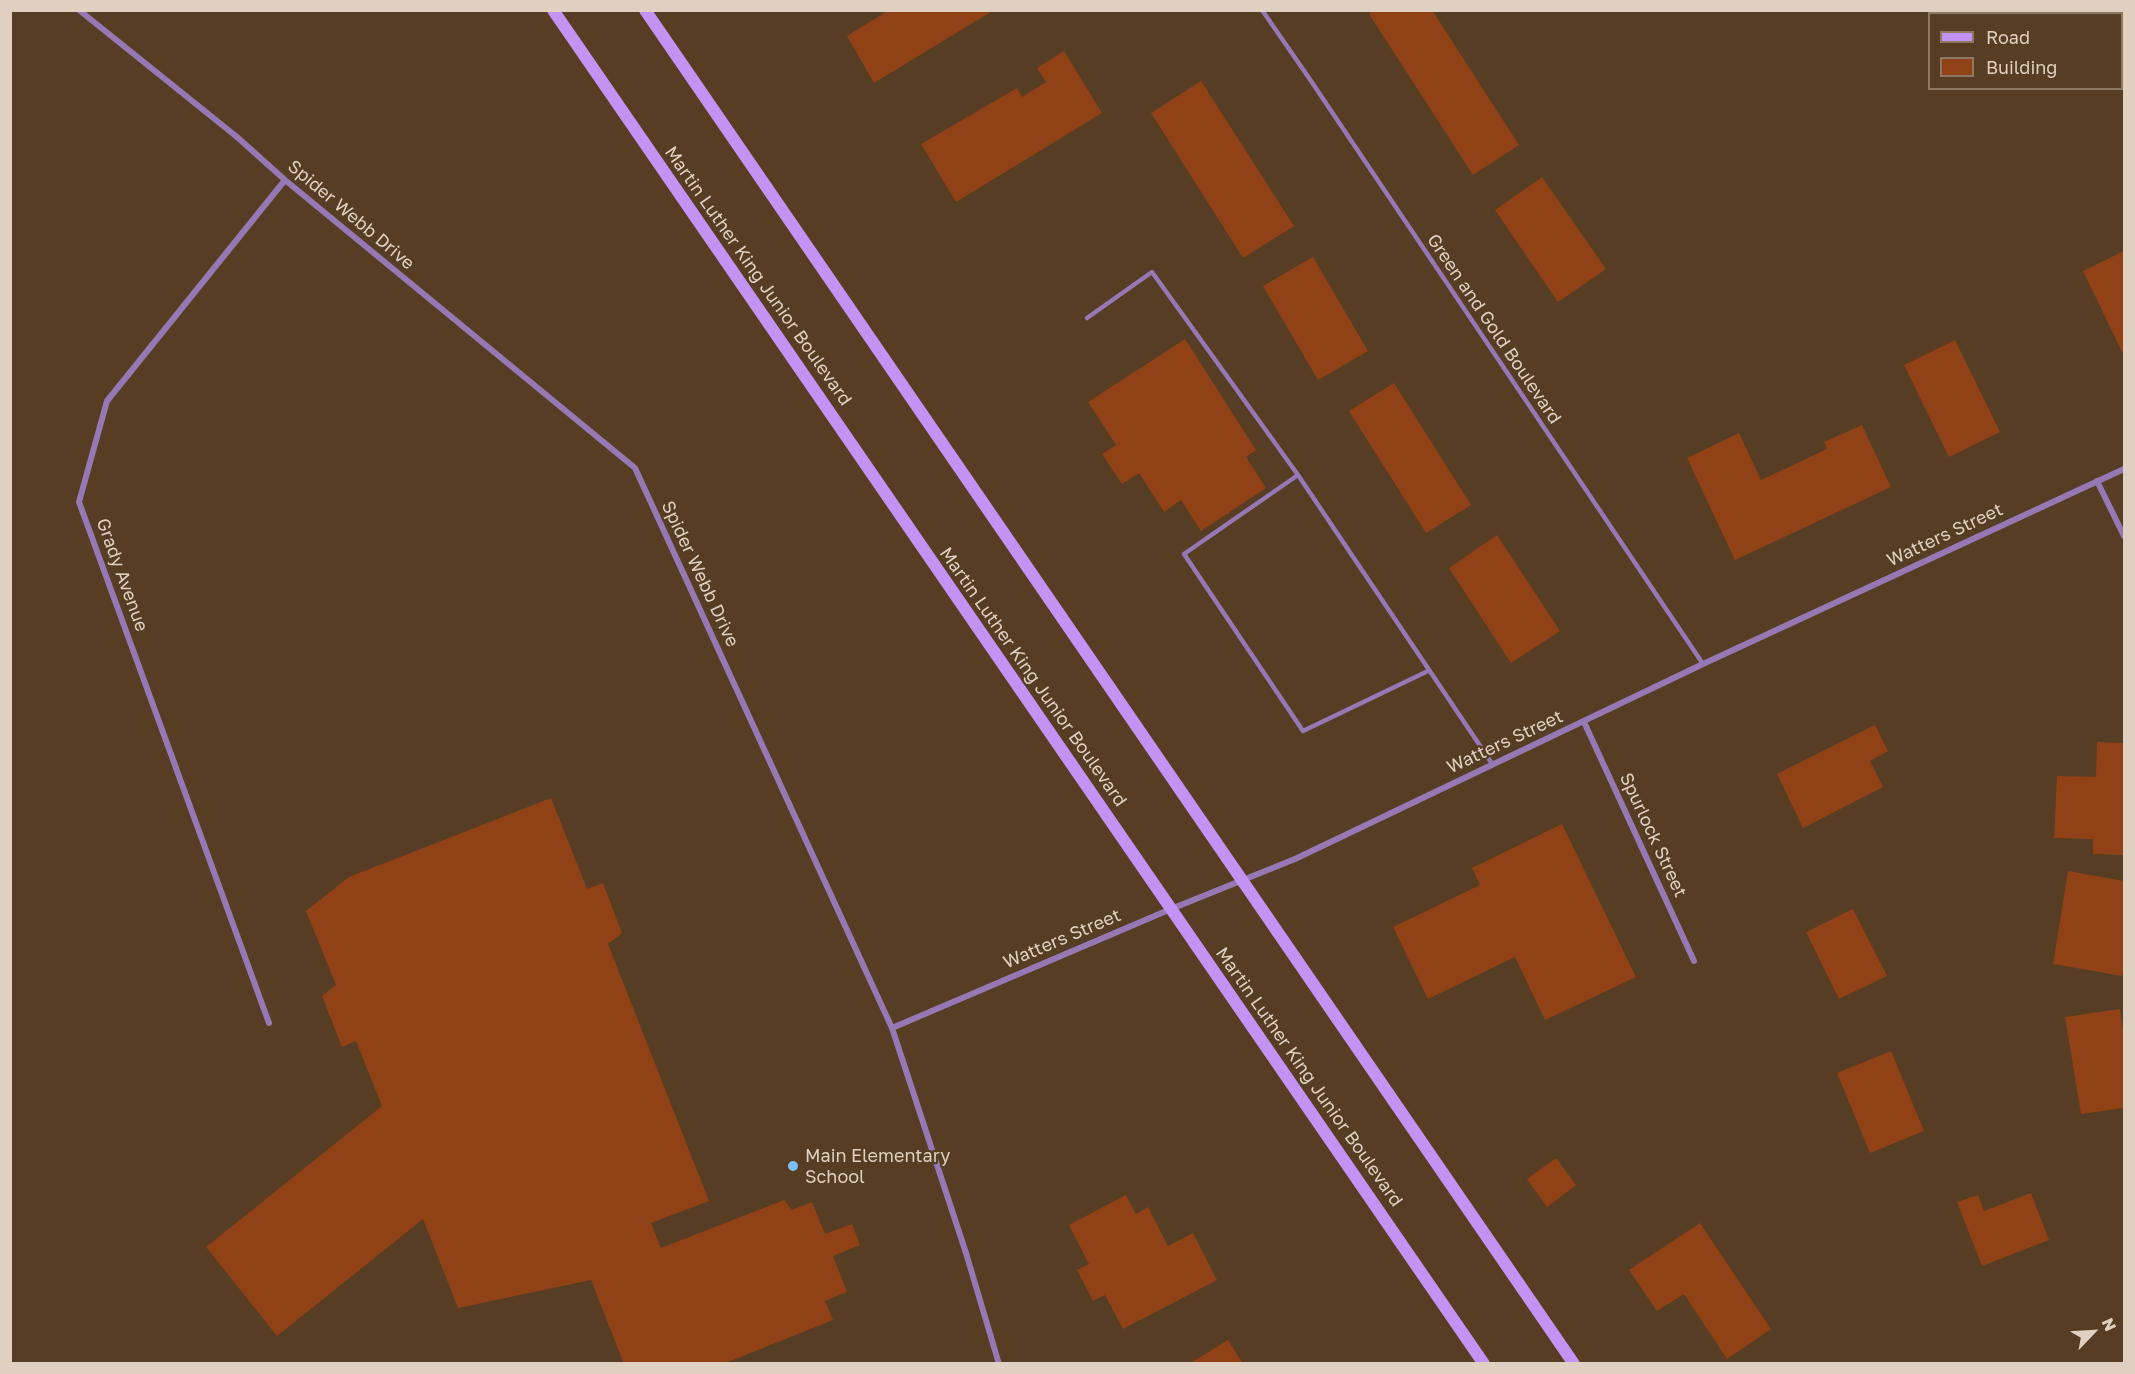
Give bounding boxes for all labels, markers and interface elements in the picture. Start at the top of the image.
legend [1928,12,2123,90]
text: Road [1986,26,2030,48]
text: Building [1986,56,2057,78]
street label: Martin Luther King Junior Boulevard [660,142,856,410]
street label: Spider Webb Drive [283,156,419,274]
street label: Green and Gold Boulevard [1422,230,1566,428]
street label: Spider Webb Drive [657,498,743,650]
street label: Watters Street [1884,499,2006,571]
street label: Grady Avenue [92,515,152,635]
street label: Martin Luther King Junior Boulevard [935,543,1131,811]
street label: Watters Street [1444,706,1566,778]
street label: Spurlock Street [1615,769,1691,901]
street label: Watters Street [1000,905,1124,973]
street label: Martin Luther King Junior Boulevard [1211,943,1407,1211]
place label: Main Elementary School [805,1145,950,1188]
marker: Main Elementary School [786,1159,800,1173]
north arrow [2063,1302,2123,1362]
text: N [2098,1315,2121,1334]

